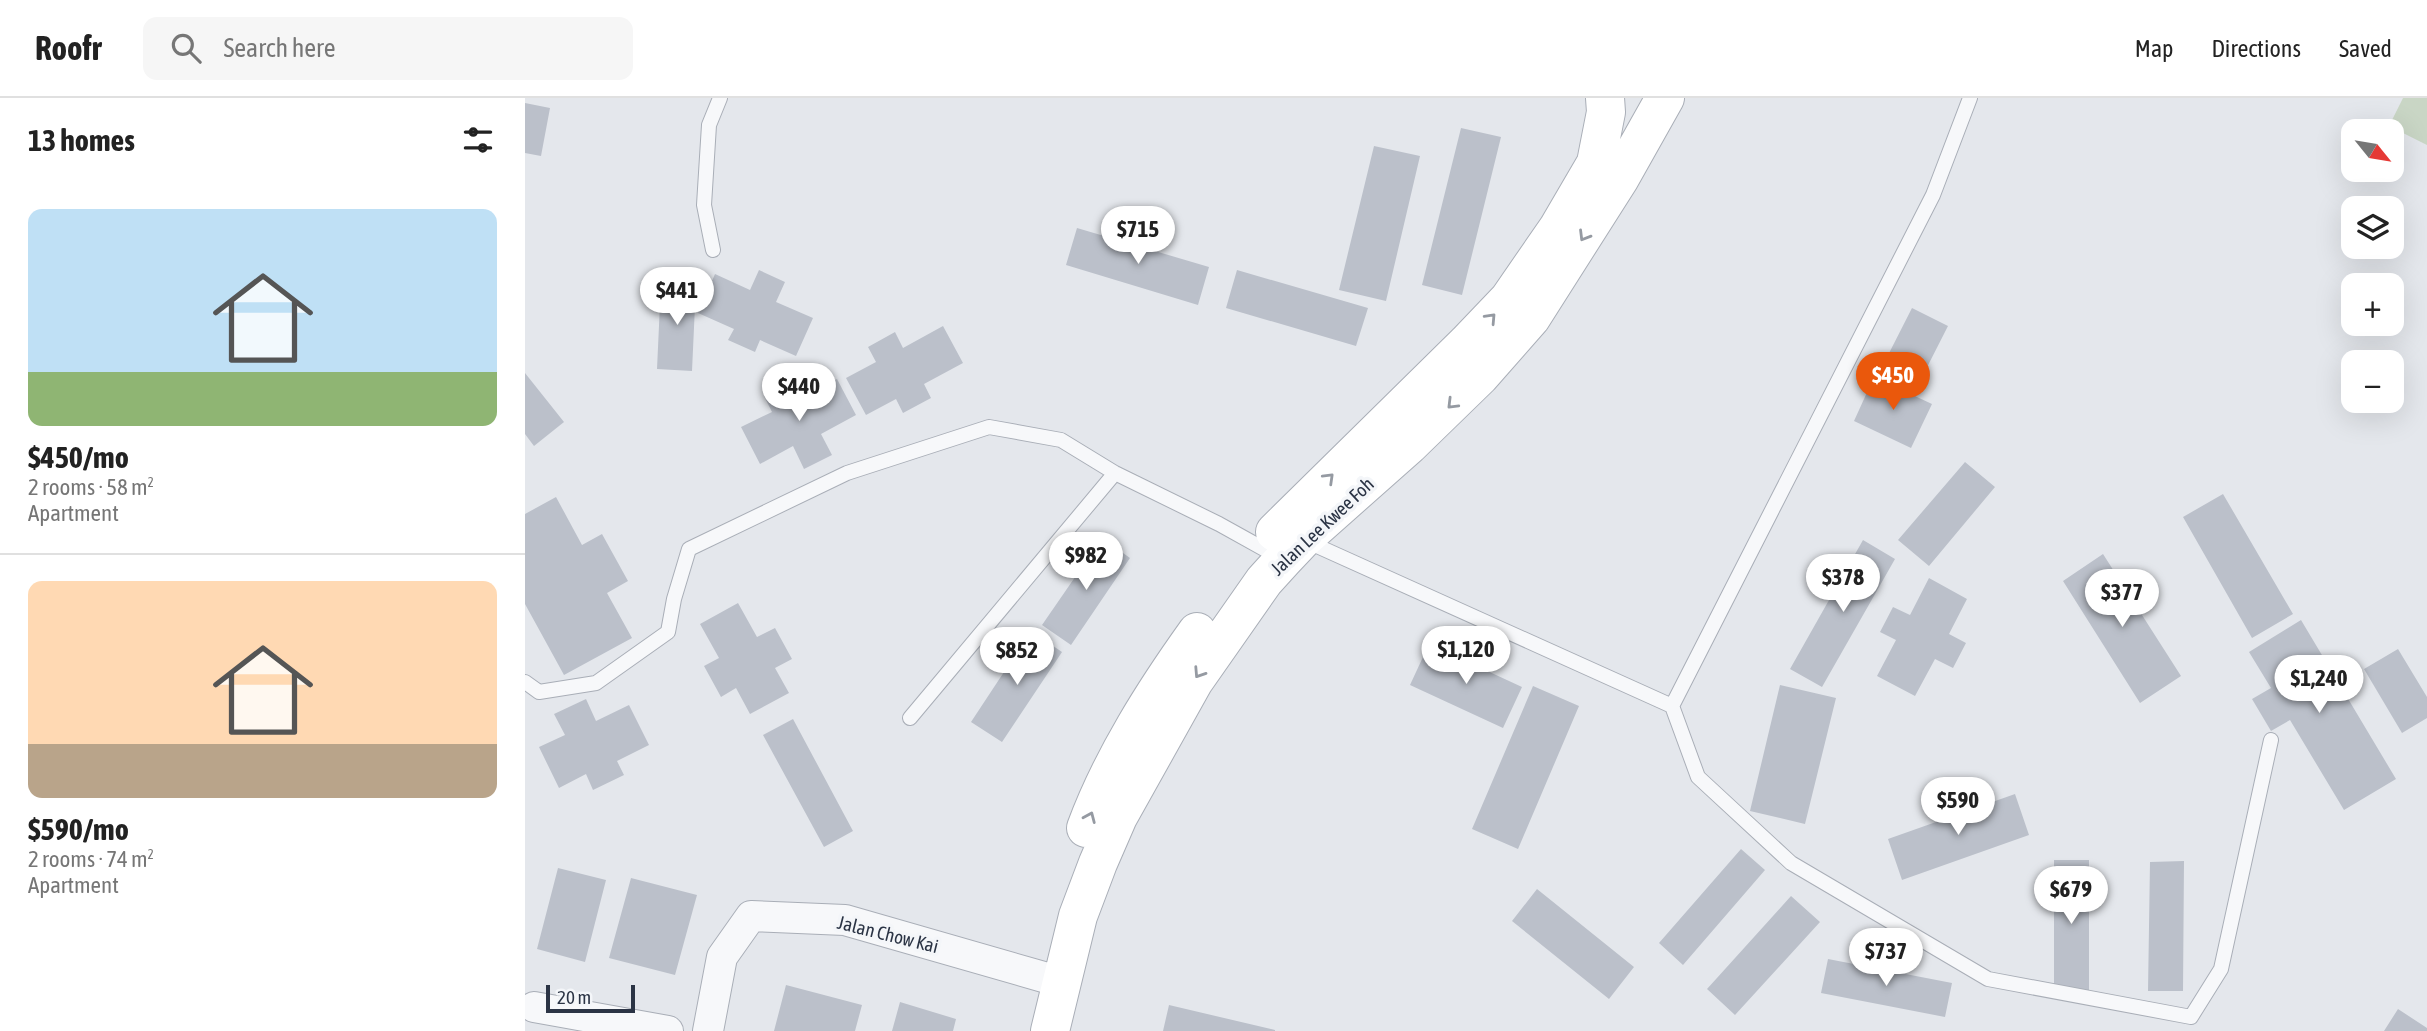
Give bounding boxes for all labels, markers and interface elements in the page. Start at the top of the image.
search box [143,17,633,80]
text: Roofr [35,29,101,67]
icon: search [167,29,205,67]
text: Search here [223,33,336,63]
text: Map [2135,35,2173,62]
text: Directions [2211,35,2301,62]
text: Saved [2339,35,2392,62]
north arrow [2341,119,2405,182]
map controls [2341,119,2404,413]
icon: filters [459,121,497,159]
text: 13 homes [28,123,135,157]
button: layers [2341,196,2404,259]
pin: $715 [1097,206,1179,266]
text: $715 [1117,216,1159,242]
one-way arrow [1580,228,1593,241]
icon: home [200,255,326,381]
pin: $441 [636,268,718,327]
button: + [2341,273,2404,336]
text: $441 [656,277,698,303]
one-way arrow [1483,313,1495,326]
button: − [2341,350,2404,413]
pin: $450 [1852,352,1934,412]
text: $450 [1872,362,1914,388]
pin: $440 [758,364,840,423]
text: $440 [778,373,820,399]
one-way arrow [1447,396,1460,409]
text: $450/mo [28,440,129,474]
street label: Jalan Lee Kwee Foh [1266,473,1378,579]
text: 2 rooms · 58 m² [28,474,154,500]
one-way arrow [1321,474,1334,487]
text: Apartment [28,500,119,526]
pin: $982 [1045,532,1127,592]
text: $982 [1065,542,1107,568]
pin: $378 [1802,554,1884,614]
text: $378 [1822,564,1864,590]
pin: $377 [2081,570,2163,629]
text: $377 [2101,579,2143,605]
pin: $1,120 [1409,626,1523,686]
icon: home [200,627,326,753]
pin: $852 [976,628,1058,687]
text: $1,120 [1438,636,1495,662]
text: $852 [996,637,1038,663]
pin: $1,240 [2262,656,2376,715]
one-way arrow [1195,665,1208,678]
text: $1,240 [2291,665,2348,691]
pin: $590 [1917,778,1999,837]
text: $590 [1937,787,1979,813]
text: $590/mo [28,812,129,846]
one-way arrow [1082,812,1096,825]
text: 2 rooms · 74 m² [28,846,154,872]
pin: $679 [2030,866,2112,926]
text: Apartment [28,872,119,898]
text: $679 [2050,876,2092,902]
street label: Jalan Chow Kai [835,911,941,957]
pin: $737 [1845,928,1927,988]
text: $737 [1865,938,1907,964]
scale bar [546,982,635,1014]
text: 20 m [557,986,591,1008]

